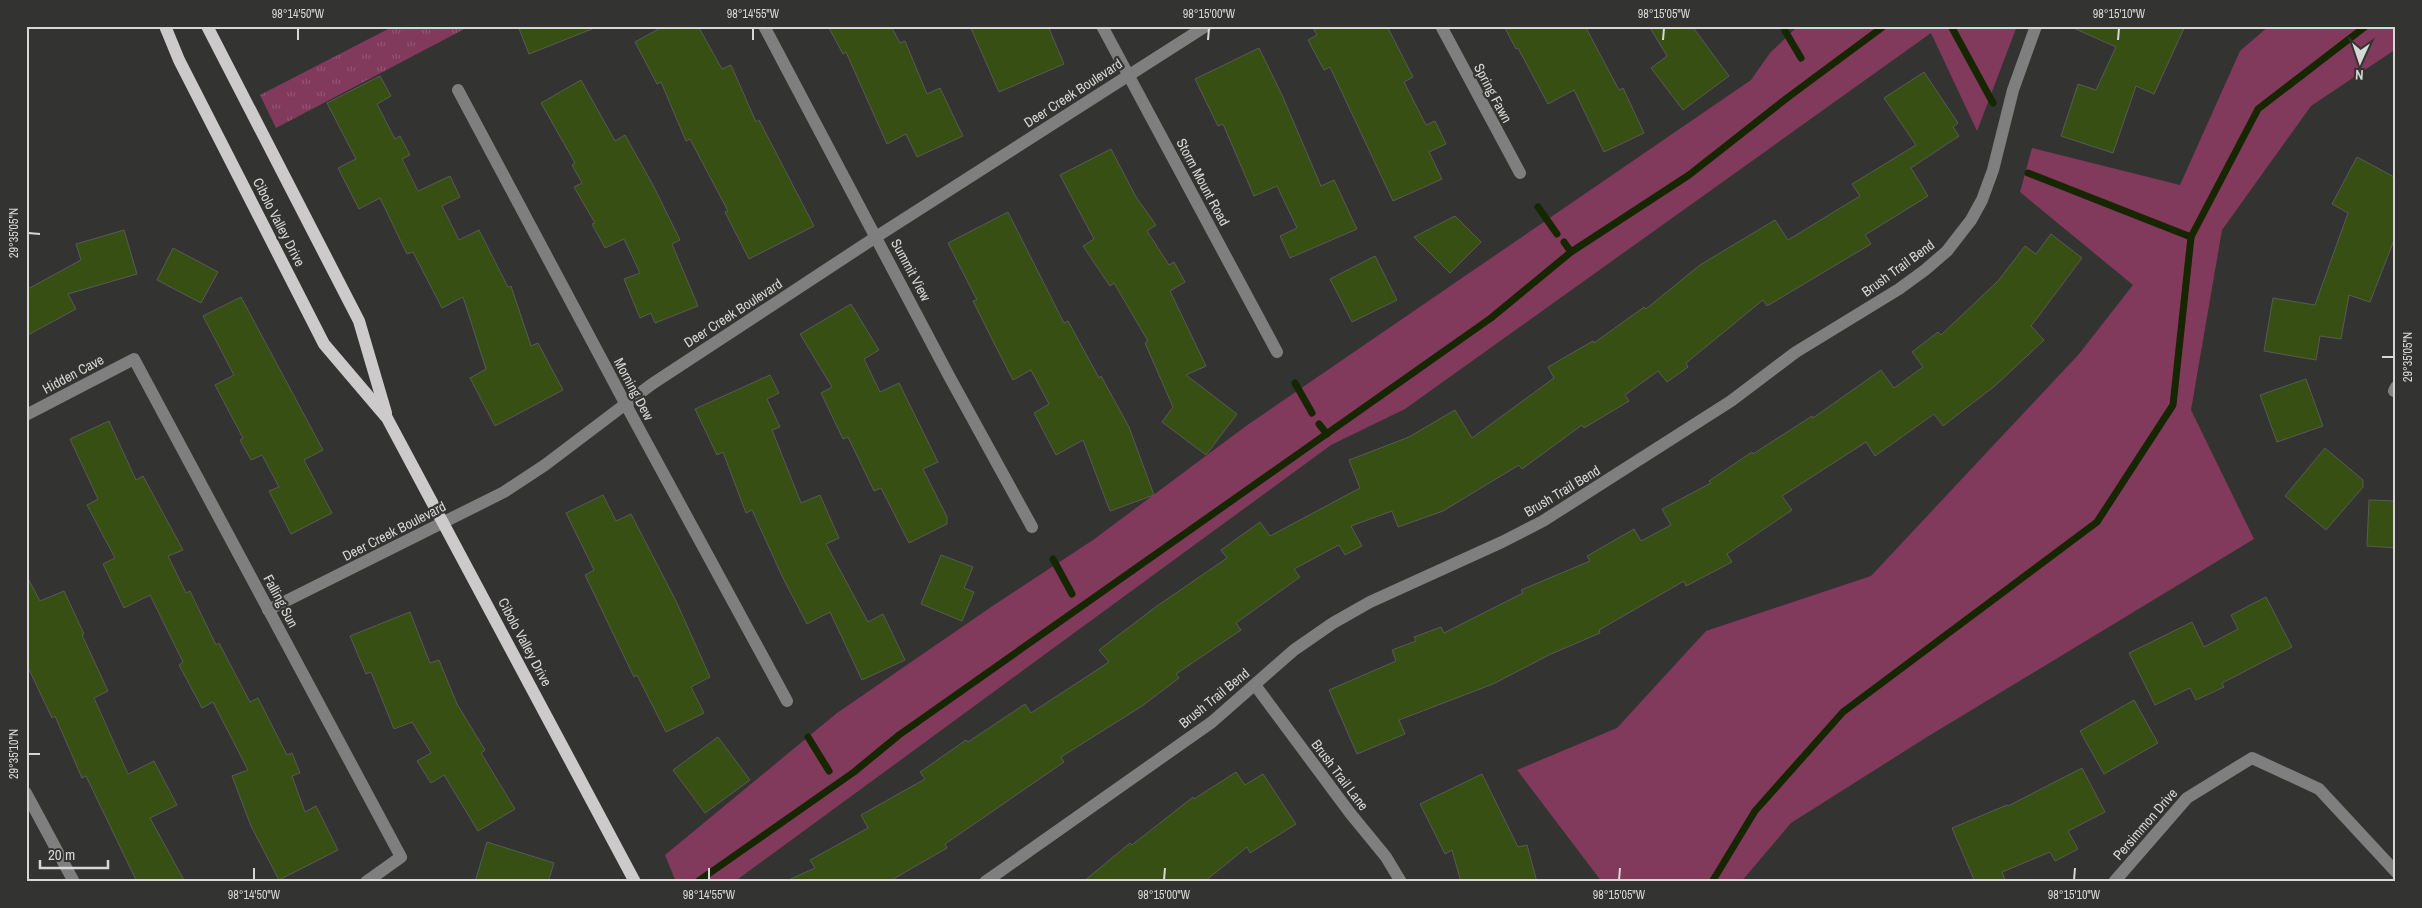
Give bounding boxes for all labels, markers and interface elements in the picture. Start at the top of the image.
text: 98°14'50"W [272,6,325,22]
text: 98°14'55"W [727,6,780,22]
text: 98°15'00"W [1183,6,1236,22]
text: 98°15'05"W [1638,6,1691,22]
text: 98°15'10"W [2093,6,2146,22]
north arrow [2334,38,2384,88]
street label: Deer Creek Boulevard [1020,55,1126,131]
street label: Spring Fawn [1470,60,1516,126]
text: N [2355,66,2364,84]
street label: Storm Mount Road [1172,135,1234,229]
street label: Cibolo Valley Drive [249,175,309,269]
text: 29°35'05"N [6,208,22,258]
street label: Summit View [887,236,935,305]
street label: Brush Trail Bend [1858,236,1938,300]
street label: Deer Creek Boulevard [680,275,786,351]
text: 29°35'05"N [2400,332,2416,382]
street label: Hidden Cave [39,350,107,398]
street label: Morning Dew [610,355,658,424]
street label: Brush Trail Bend [1521,461,1603,521]
street label: Deer Creek Boulevard [339,497,449,565]
street label: Falling Sun [260,571,302,631]
street label: Cibolo Valley Drive [494,595,556,689]
street label: Brush Trail Bend [1175,664,1253,732]
text: 29°35'10"N [6,729,22,779]
street label: Brush Trail Lane [1307,736,1373,814]
street label: Persimmon Drive [2109,784,2181,864]
scale bar [40,838,108,870]
text: 20 m [48,844,75,865]
text: 98°14'50"W [228,887,281,903]
text: 98°14'55"W [683,887,736,903]
text: 98°15'00"W [1138,887,1191,903]
text: 98°15'05"W [1593,887,1646,903]
text: 98°15'10"W [2048,887,2101,903]

